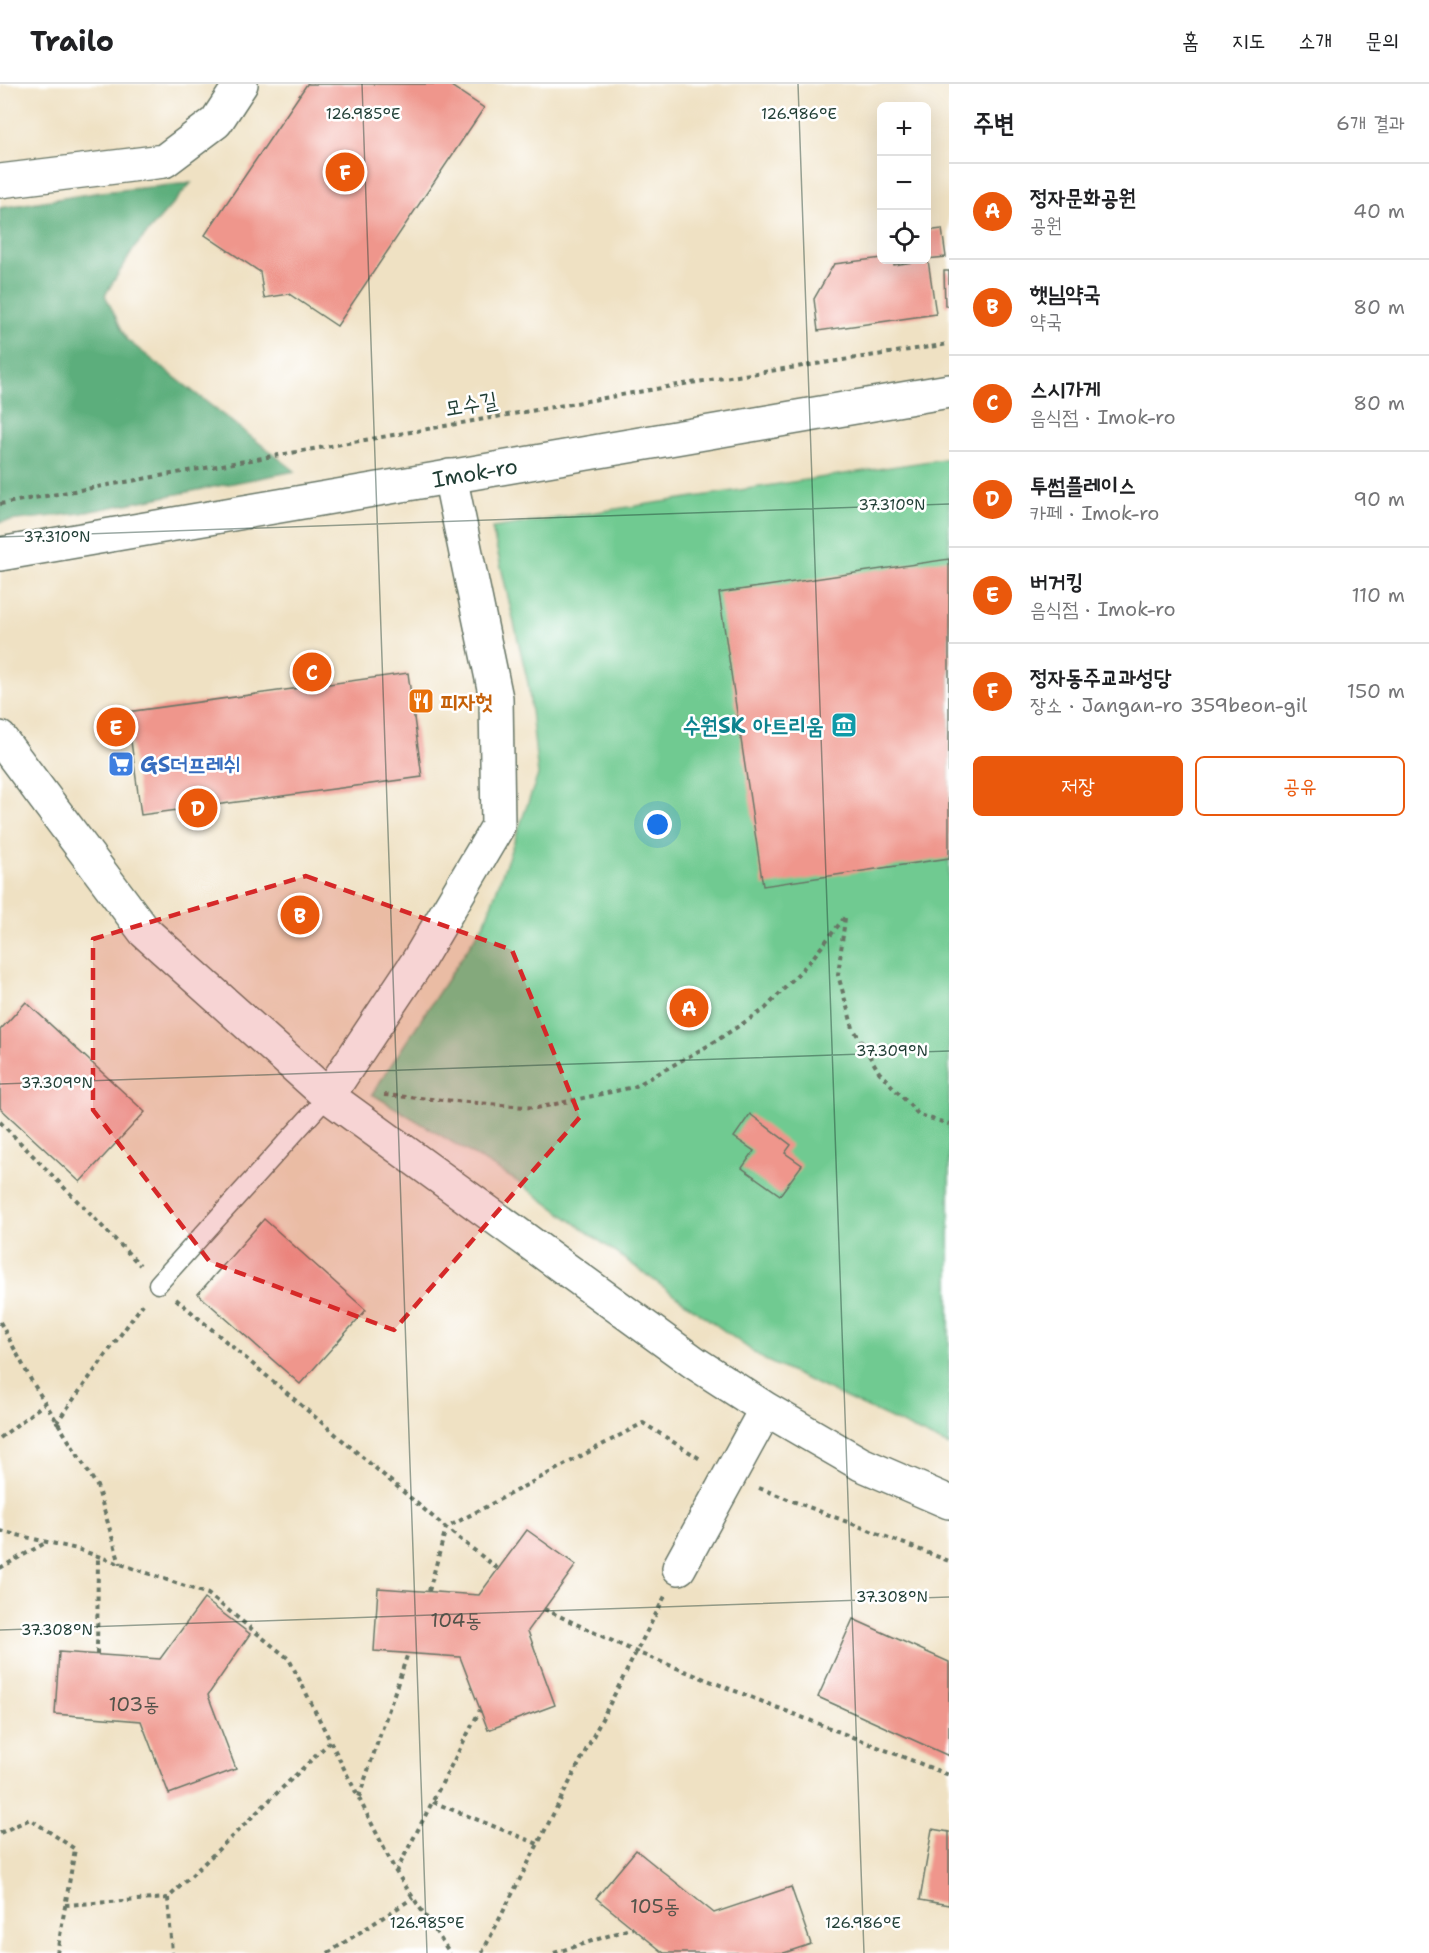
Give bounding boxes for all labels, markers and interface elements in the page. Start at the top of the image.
text: Trailo [30,22,114,60]
text: 홈 [1182,27,1199,55]
text: 지도 [1232,27,1265,55]
text: 소개 [1298,27,1332,55]
text: 문의 [1365,27,1399,55]
map controls [877,102,931,264]
button: + [877,102,931,156]
text: 126.985°E [326,104,400,124]
text: 126.986°E [761,104,837,124]
text: 주변 [973,105,1015,140]
text: 6개 결과 [1336,110,1405,136]
pin: F [326,150,364,194]
button: − [877,156,931,210]
text: 정자문화공원 [1030,183,1136,212]
text: A [985,198,1000,224]
text: 40 m [1353,198,1405,224]
button: locate [877,210,931,264]
text: 공원 [1030,212,1062,238]
text: 햇님약국 [1030,279,1101,308]
text: B [986,294,999,320]
text: 80 m [1353,294,1405,320]
text: 약국 [1030,308,1062,334]
text: 스시가게 [1030,375,1101,404]
street label: 모수길 [442,385,500,423]
text: C [986,390,999,416]
text: 80 m [1353,390,1405,416]
text: 음식점 · Imok-ro [1030,404,1176,430]
street label: Imok-ro [430,451,520,494]
text: 투썸플레이스 [1030,471,1136,500]
text: D [985,486,1000,512]
text: 90 m [1353,486,1405,512]
text: 37.310°N [858,495,926,515]
text: 카페 · Imok-ro [1030,500,1159,526]
text: 37.310°N [23,527,91,547]
text: 버거킹 [1030,567,1083,596]
text: E [986,582,999,608]
text: 110 m [1351,582,1405,608]
text: 음식점 · Imok-ro [1030,596,1176,622]
pin: C [292,650,332,694]
text: 정자동주교과성당 [1030,663,1172,692]
text: F [987,678,998,704]
text: 150 m [1347,678,1405,704]
restaurant icon: 피자헛 [406,686,436,716]
place label: 피자헛 [440,687,493,716]
text: 장소 · Jangan-ro 359beon-gil [1030,692,1307,718]
pin: E [96,704,136,750]
museum icon: 수원SK 아트리움 [829,710,859,740]
place label: 수원SK 아트리움 [683,711,824,740]
supermarket icon: GS더프레쉬 [106,749,136,779]
place label: GS더프레쉬 [140,750,241,779]
button: 저장 [973,756,1183,816]
button: 공유 [1195,756,1405,816]
pin: D [178,786,218,830]
your location [643,810,672,839]
pin: B [280,892,320,938]
pin: A [670,986,708,1030]
text: 37.309°N [856,1041,928,1061]
text: 37.309°N [21,1073,93,1093]
text: 37.308°N [856,1587,928,1607]
house number: 104동 [430,1607,482,1633]
text: 37.308°N [21,1620,93,1640]
house number: 103동 [109,1691,159,1717]
house number: 105동 [630,1893,680,1919]
text: 126.985°E [390,1913,464,1933]
text: 126.986°E [825,1913,901,1933]

